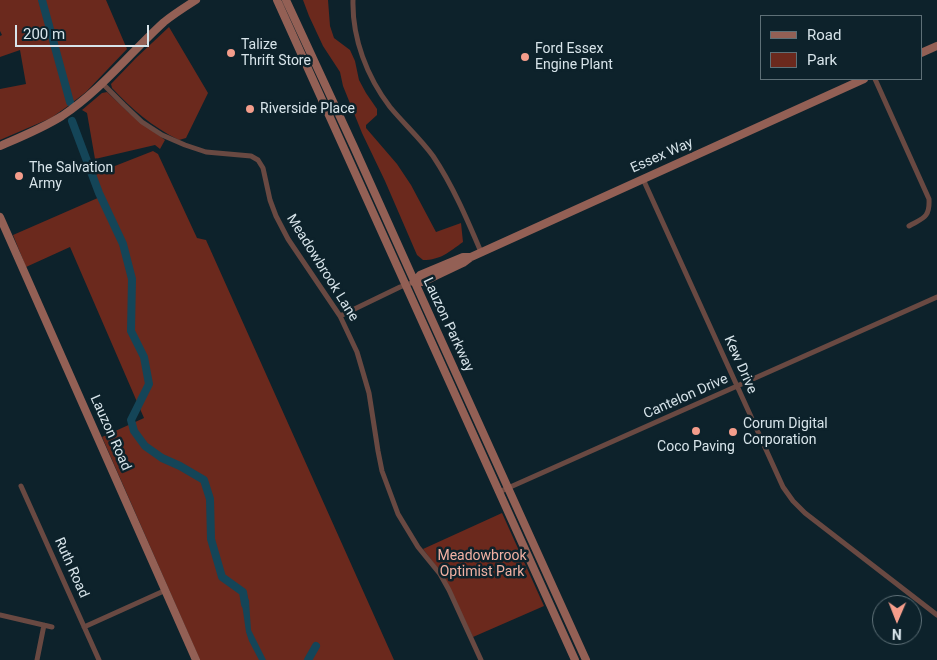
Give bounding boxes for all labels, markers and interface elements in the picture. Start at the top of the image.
scale bar [18,15,151,47]
legend [760,15,922,80]
text: 200 m [23,25,65,43]
text: Road [807,26,841,44]
place label: Talize Thrift Store [241,37,311,70]
place label: Ford Essex Engine Plant [535,41,613,74]
marker: Talize Thrift Store [225,47,237,59]
marker: Ford Essex Engine Plant [519,51,531,63]
text: Park [807,51,837,69]
place label: Riverside Place [260,101,355,117]
marker: Riverside Place [244,103,256,115]
street label: Essex Way [628,135,696,177]
place label: The Salvation Army [29,160,113,192]
marker: The Salvation Army [13,170,25,182]
street label: Meadowbrook Lane [282,211,362,325]
street label: Lauzon Parkway [419,275,477,375]
street label: Kew Drive [720,334,760,396]
street label: Cantelon Drive [641,371,731,423]
street label: Lauzon Road [86,393,134,473]
place label: Corum Digital Corporation [743,416,828,448]
marker: Coco Paving [690,425,702,437]
marker: Corum Digital Corporation [727,426,739,438]
place label: Coco Paving [657,439,735,455]
street label: Ruth Road [50,535,92,601]
park label: Meadowbrook Optimist Park [437,548,527,580]
north arrow [872,595,922,645]
text: N [892,626,902,642]

